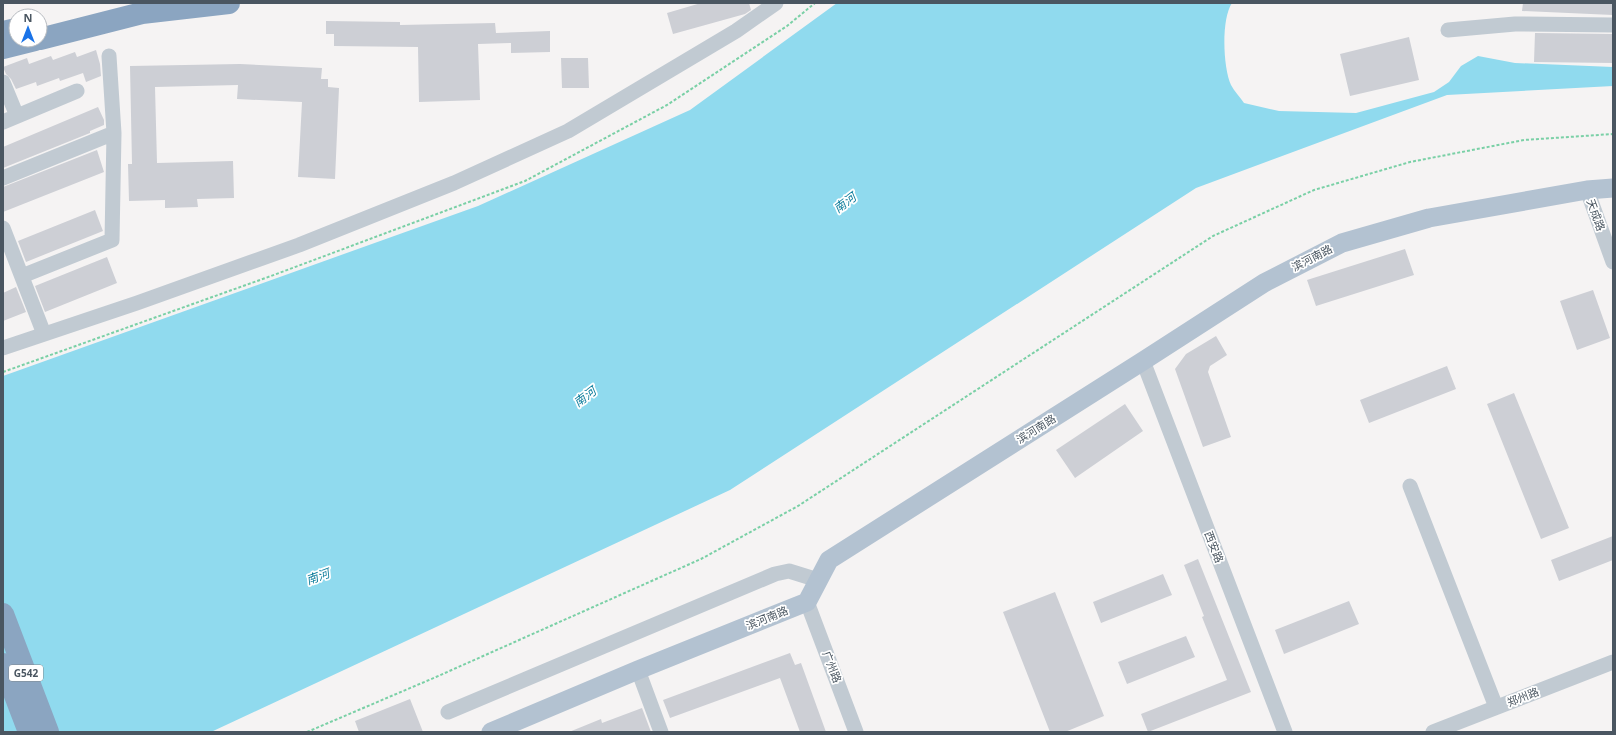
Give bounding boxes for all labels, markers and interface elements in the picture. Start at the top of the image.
north arrow [8,8,48,48]
text: N [24,10,32,25]
water label: 南河 [830,187,861,217]
street label: 天成路 [1584,197,1609,233]
street label: 滨河南路 [1289,241,1335,274]
water label: 南河 [570,381,601,411]
street label: 滨河南路 [1013,411,1058,447]
street label: 西安路 [1202,529,1227,565]
water label: 南河 [304,564,334,589]
street label: 滨河南路 [744,602,790,633]
street label: 广州路 [820,649,845,685]
road number: G542 [9,665,43,681]
street label: 郑州路 [1505,684,1541,709]

